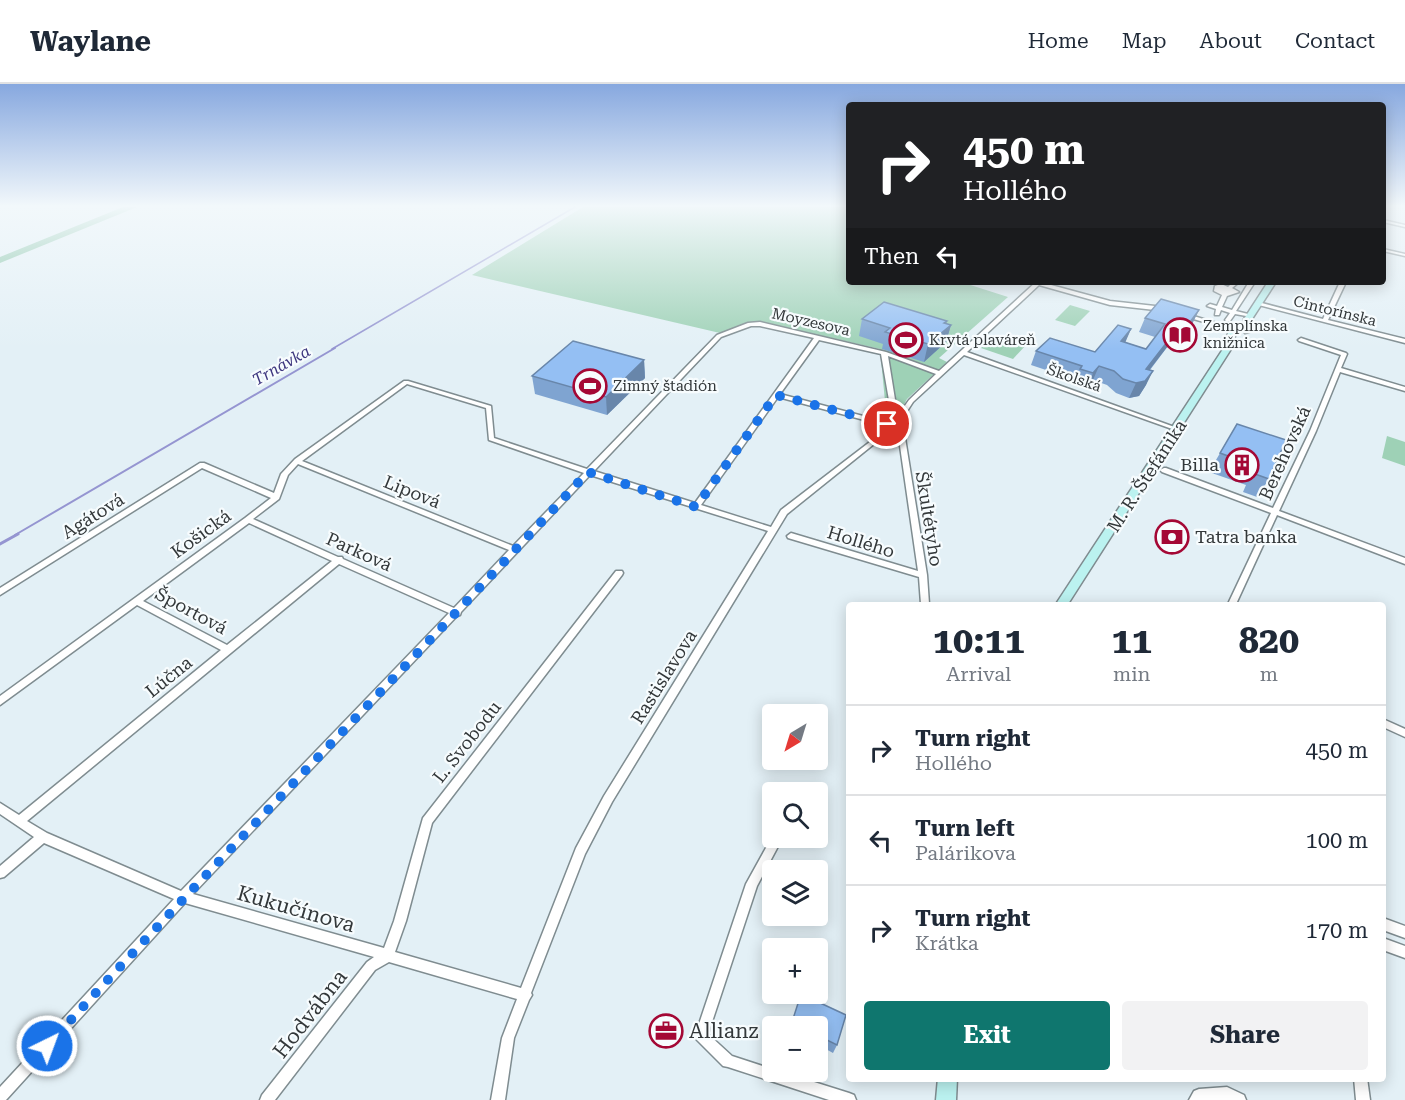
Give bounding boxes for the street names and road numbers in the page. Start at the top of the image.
street label: Cintorínska [1292,292,1378,330]
street label: Moyzesova [770,304,852,340]
street label: Školská [1044,360,1104,396]
street label: Berehovská [1254,402,1315,503]
street label: M. R. Štefánika [1102,415,1191,536]
street label: Škultétyho [912,470,947,568]
street label: Lipová [381,471,444,512]
street label: Agátová [58,488,128,543]
street label: Košická [167,505,235,562]
street label: Hollého [825,521,897,562]
street label: Parková [323,528,395,575]
street label: Športová [152,583,231,638]
street label: Rastislavova [626,626,701,728]
street label: Lúčna [141,651,196,702]
street label: L. Svobodu [428,697,505,787]
street label: Kukučínova [234,881,358,937]
street label: Hodvábna [268,965,352,1063]

